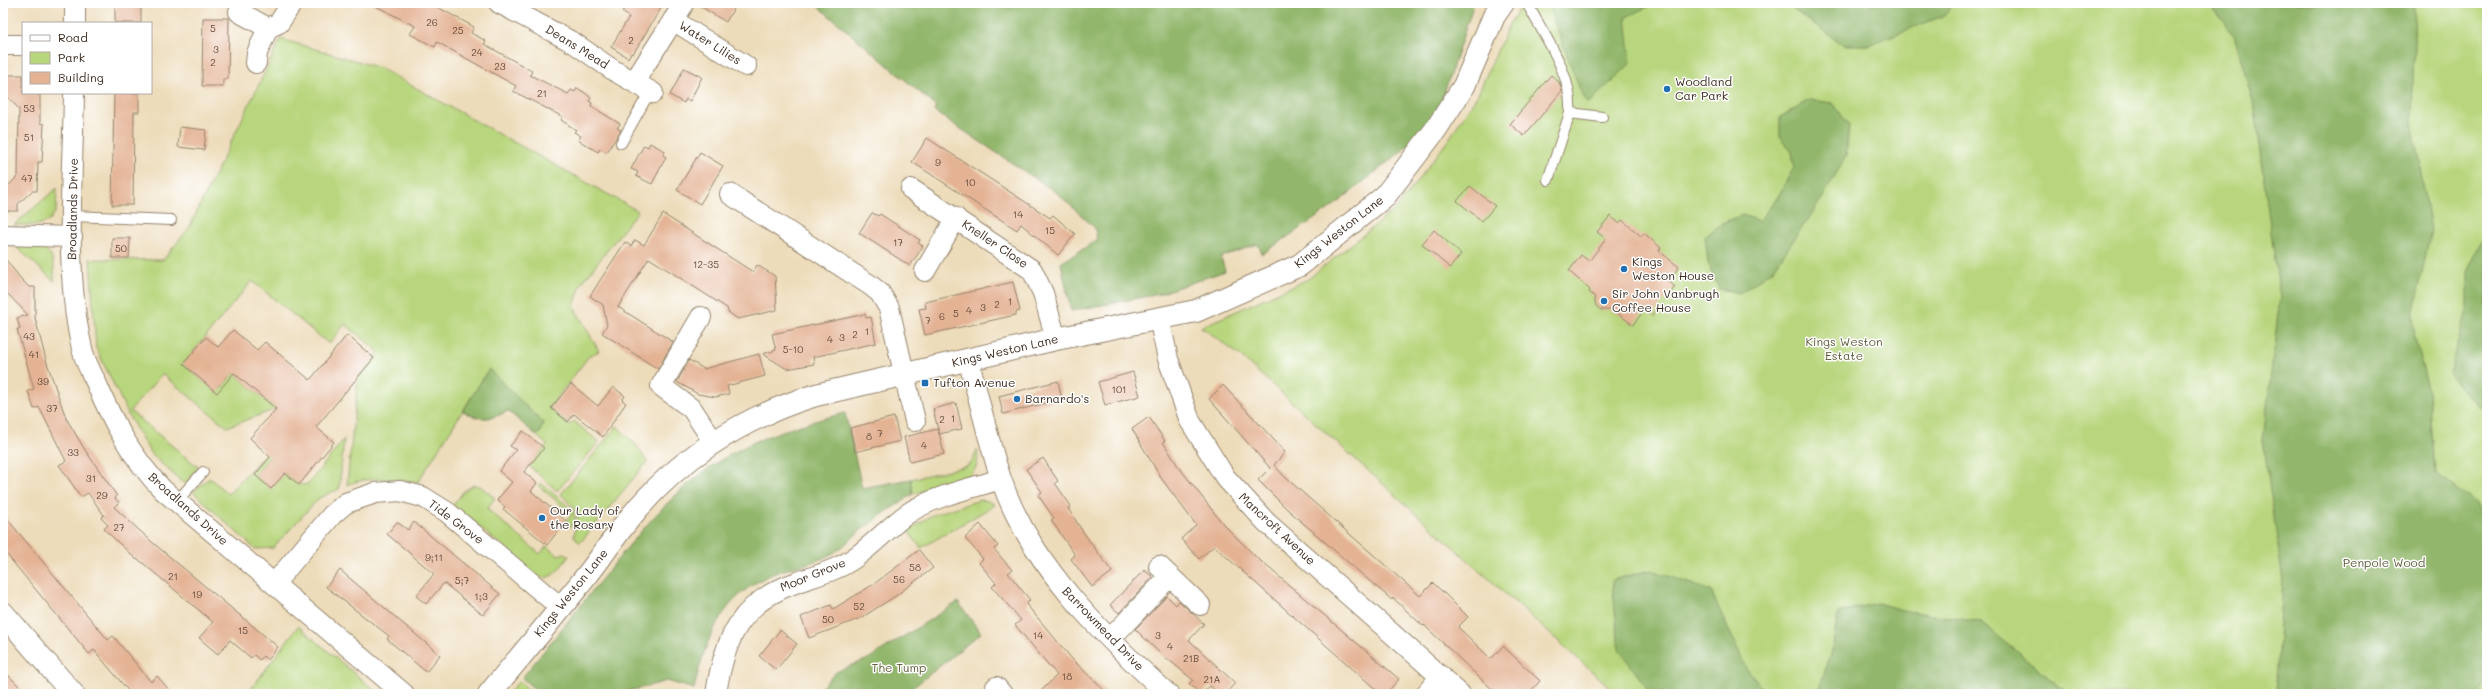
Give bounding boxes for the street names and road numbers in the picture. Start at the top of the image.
street label: Water Lilies [676,17,745,68]
street label: Deans Mead [543,20,612,72]
street label: Broadlands Drive [63,158,81,260]
street label: Kings Weston Lane [1291,191,1386,271]
street label: Kneller Close [959,215,1032,271]
street label: Kings Weston Lane [950,330,1060,370]
street label: Broadlands Drive [145,468,232,548]
street label: Mancroft Avenue [1236,489,1319,568]
street label: Tide Grove [426,495,487,547]
street label: Kings Weston Lane [530,545,611,640]
street label: Moor Grove [777,554,848,595]
street label: Barrowmead Drive [1059,583,1148,674]

